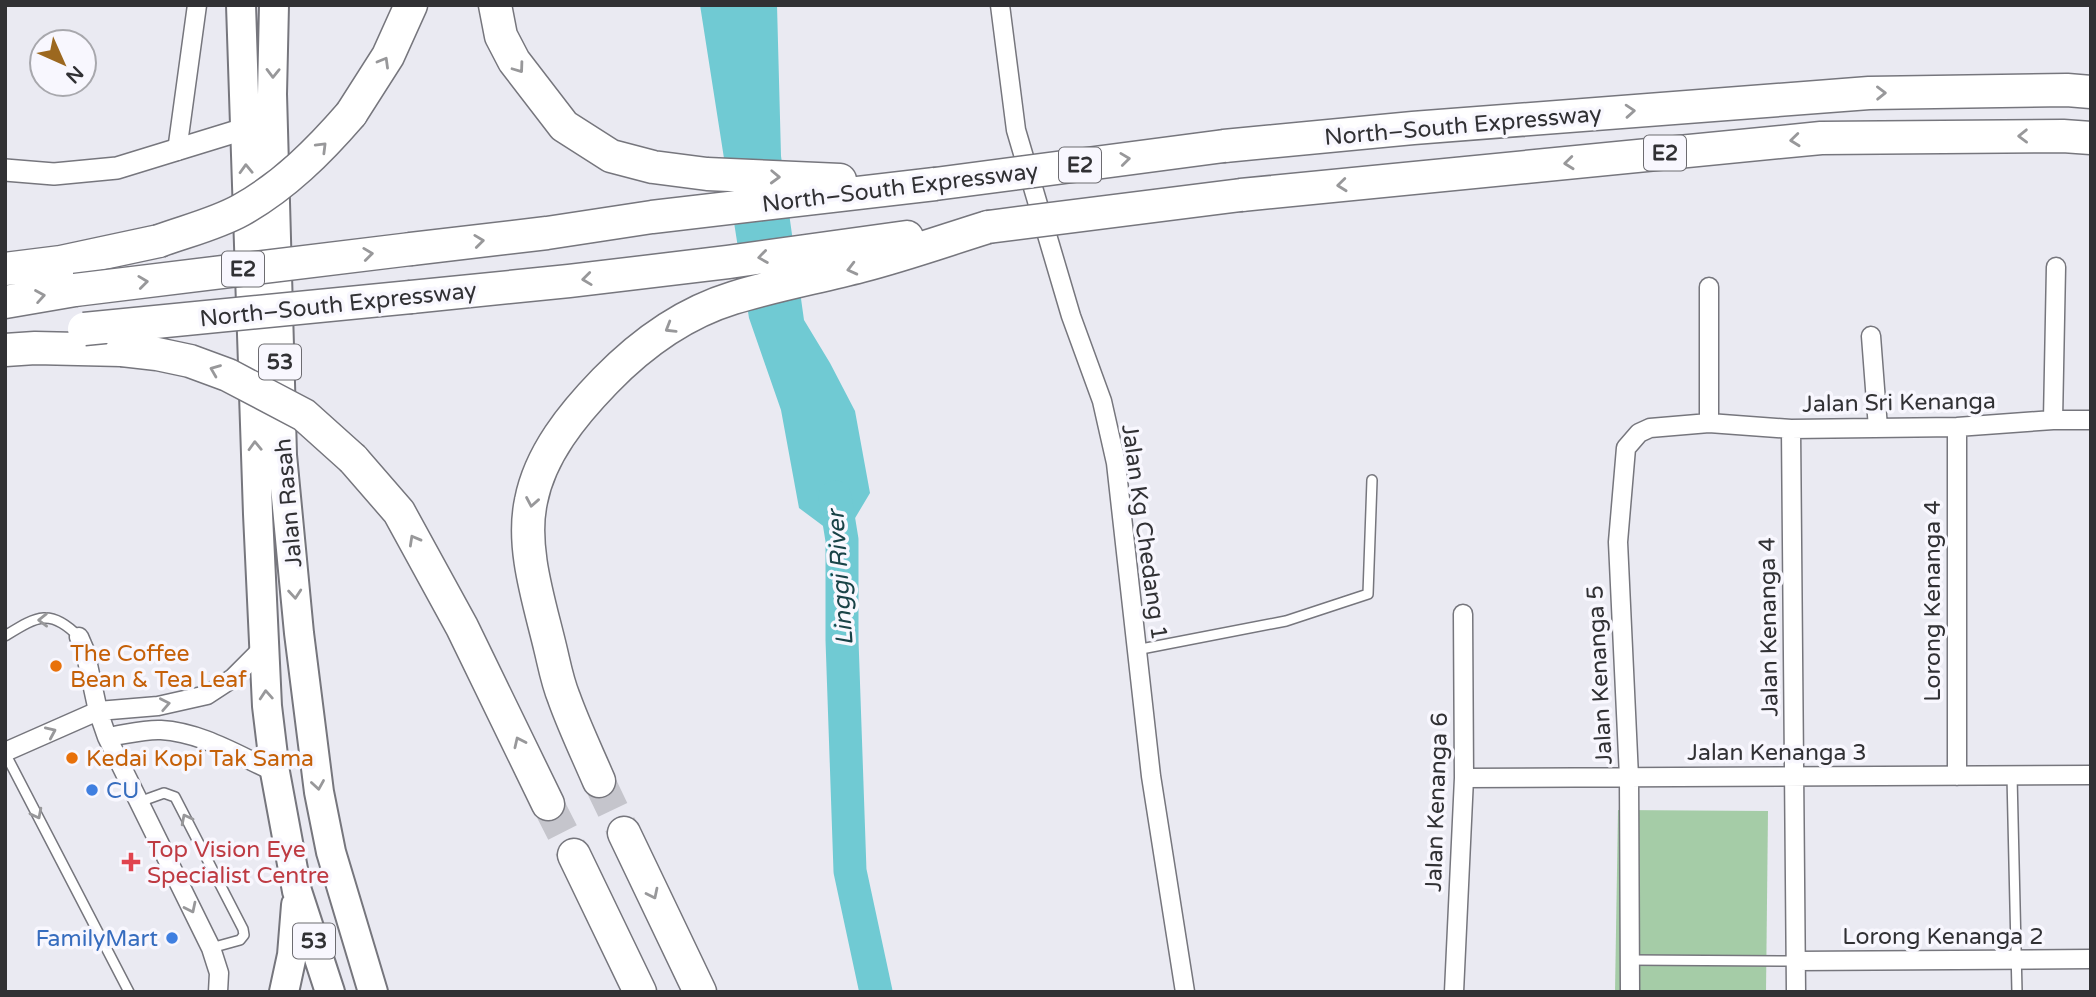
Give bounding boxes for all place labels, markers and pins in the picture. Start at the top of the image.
place label: The Coffee Bean & Tea Leaf [70,640,247,694]
marker: The Coffee Bean & Tea Leaf [48,658,64,674]
place label: Kedai Kopi Tak Sama [86,745,314,773]
marker: Kedai Kopi Tak Sama [64,750,80,766]
place label: CU [106,777,139,805]
marker: CU [84,782,100,798]
place label: Top Vision Eye Specialist Centre [147,836,329,890]
marker: Top Vision Eye Specialist Centre [121,852,141,872]
place label: FamilyMart [35,925,158,953]
marker: FamilyMart [164,930,180,946]

